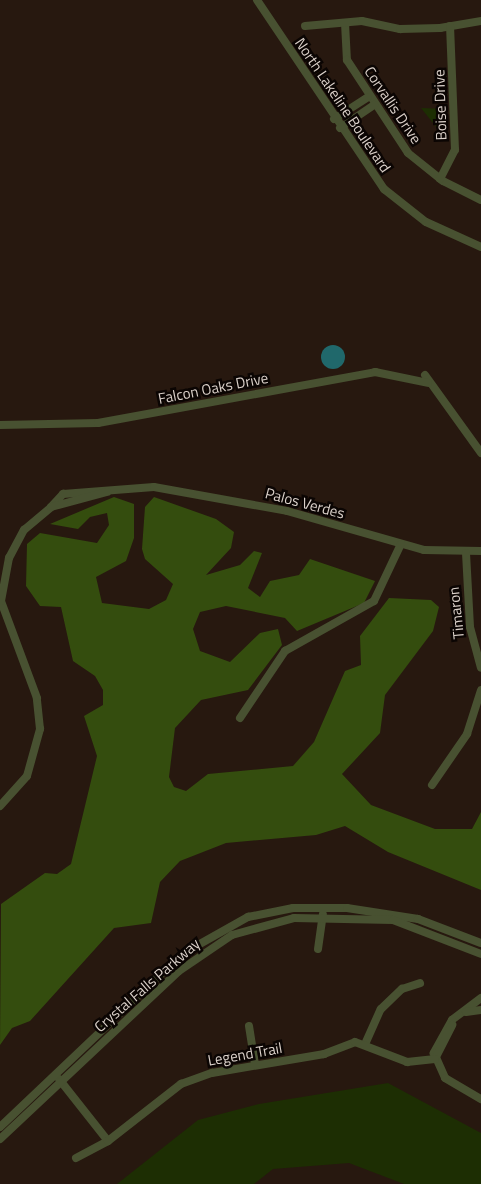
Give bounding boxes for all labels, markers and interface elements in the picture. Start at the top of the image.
street label: North Lakeline Boulevard [291,34,395,176]
street label: Corvallis Drive [361,63,425,147]
street label: Boise Drive [430,69,450,141]
street label: Falcon Oaks Drive [156,369,270,407]
street label: Palos Verdes [263,484,347,522]
street label: Timaron [444,586,468,640]
street label: Crystal Falls Parkway [91,934,203,1036]
street label: Legend Trail [206,1039,284,1069]

